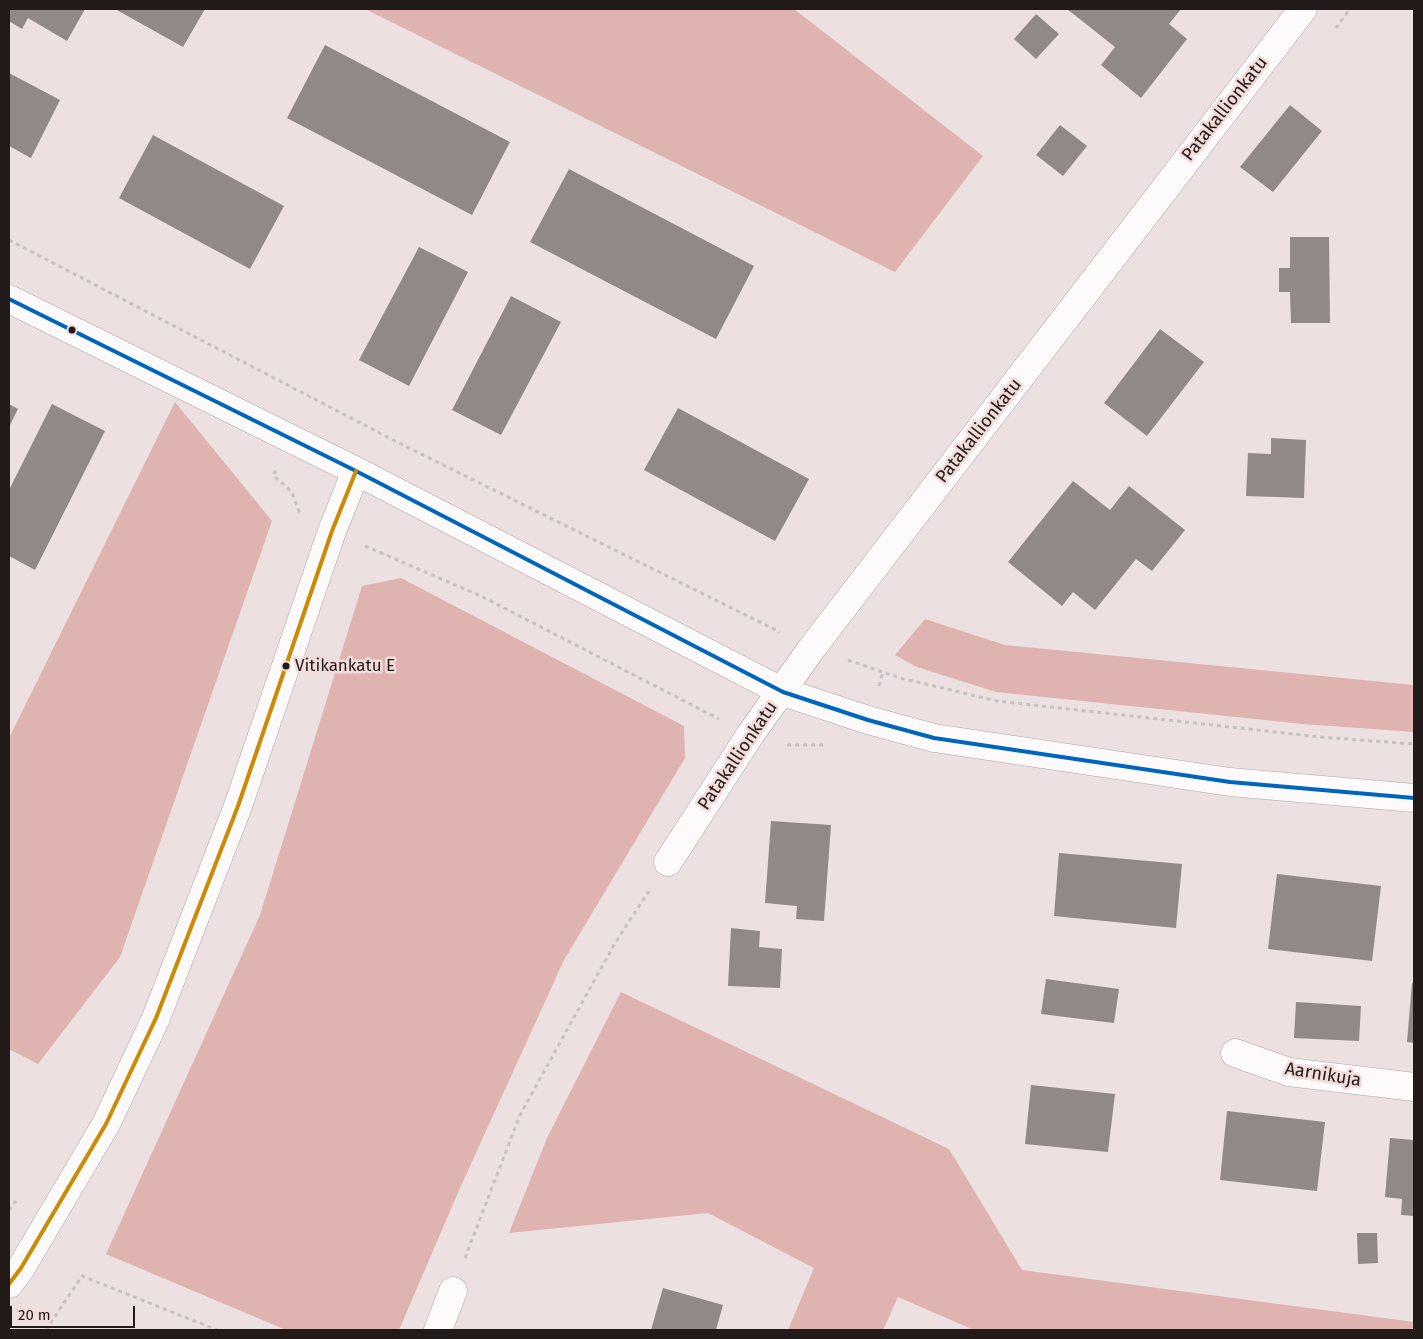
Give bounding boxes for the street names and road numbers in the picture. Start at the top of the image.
street label: Patakallionkatu [1178,53,1272,165]
street label: Patakallionkatu [932,375,1026,487]
street label: Patakallionkatu [694,698,782,814]
street label: Aarnikuja [1283,1058,1363,1092]

